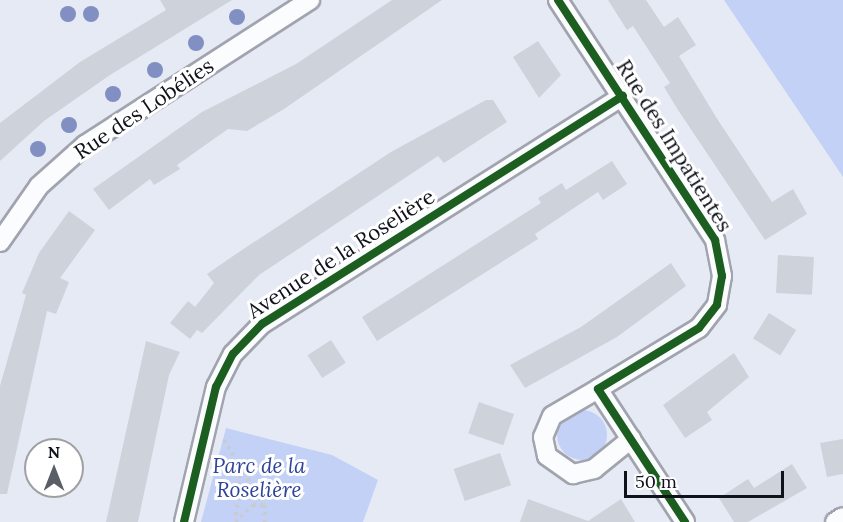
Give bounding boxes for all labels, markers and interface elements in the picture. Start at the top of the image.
street label: Rue des Lobélies [70,53,218,165]
street label: Rue des Impatientes [611,55,737,237]
street label: Avenue de la Roselière [243,184,439,324]
north arrow [24,438,84,498]
text: N [48,442,60,462]
park label: Parc de la Roselière [212,453,306,503]
scale bar [627,459,788,497]
text: 50 m [635,470,677,493]

